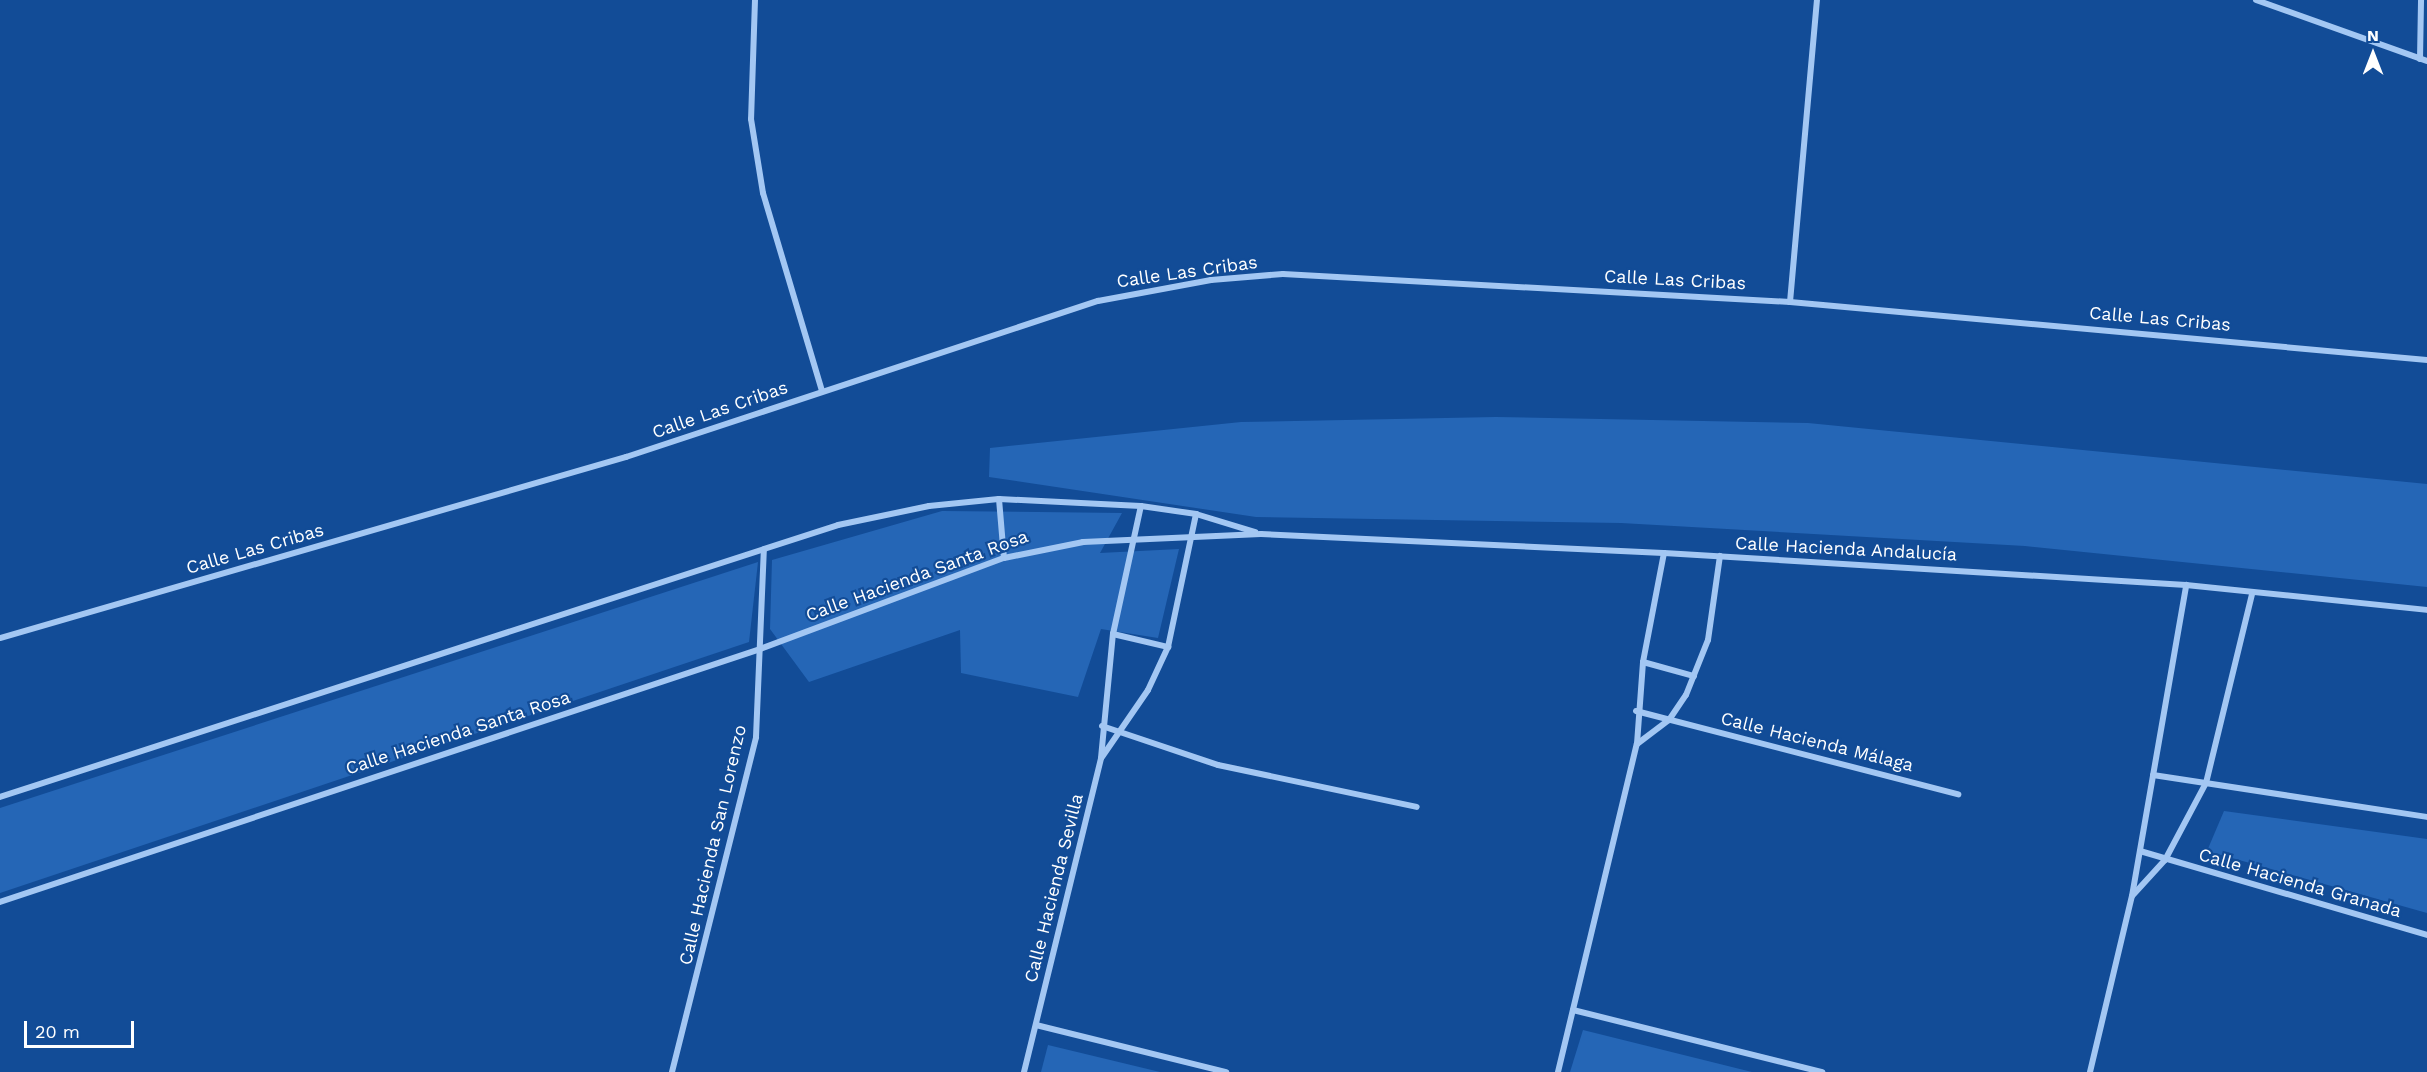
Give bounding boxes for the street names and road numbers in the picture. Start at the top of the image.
street label: Calle Las Cribas [1115,251,1259,293]
street label: Calle Las Cribas [1603,265,1747,295]
street label: Calle Las Cribas [2088,302,2232,336]
street label: Calle Las Cribas [649,377,791,443]
street label: Calle Las Cribas [184,519,326,579]
street label: Calle Hacienda Santa Rosa [802,526,1032,626]
street label: Calle Hacienda Andalucía [1734,532,1958,566]
street label: Calle Hacienda Santa Rosa [342,686,574,780]
street label: Calle Hacienda Málaga [1718,708,1916,776]
street label: Calle Hacienda San Lorenzo [675,723,751,967]
street label: Calle Hacienda Sevilla [1020,791,1088,985]
street label: Calle Hacienda Granada [2196,844,2404,922]

